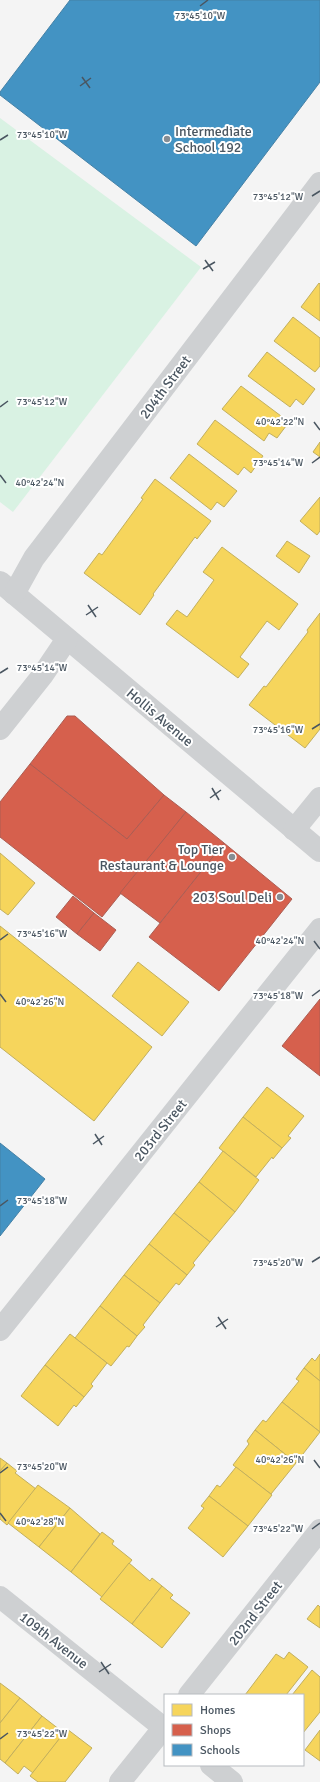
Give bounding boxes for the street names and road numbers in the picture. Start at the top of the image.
street label: 204th Street [136,352,195,422]
street label: Hollis Avenue [123,685,196,750]
street label: 203rd Street [130,1096,191,1165]
street label: 202nd Street [225,1578,286,1649]
street label: 109th Avenue [16,1608,91,1672]

